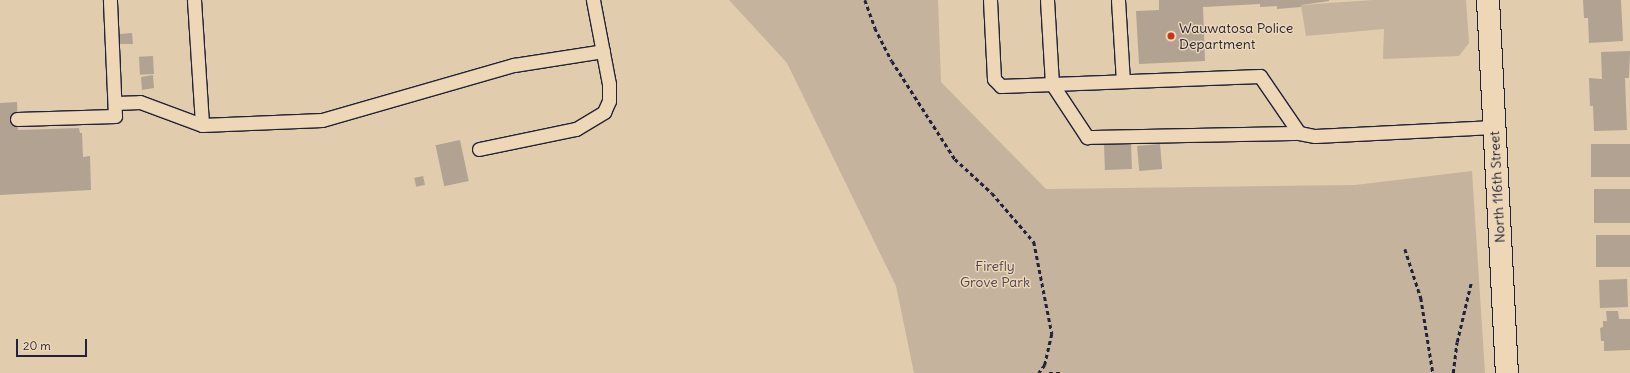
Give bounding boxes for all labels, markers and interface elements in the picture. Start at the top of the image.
place label: Wauwatosa Police Department [1179,20,1293,52]
marker: Wauwatosa Police Department [1166,31,1176,41]
street label: North 116th Street [1486,131,1508,243]
park label: Firefly Grove Park [960,258,1030,290]
scale bar [18,331,89,357]
text: 20 m [23,338,51,353]

